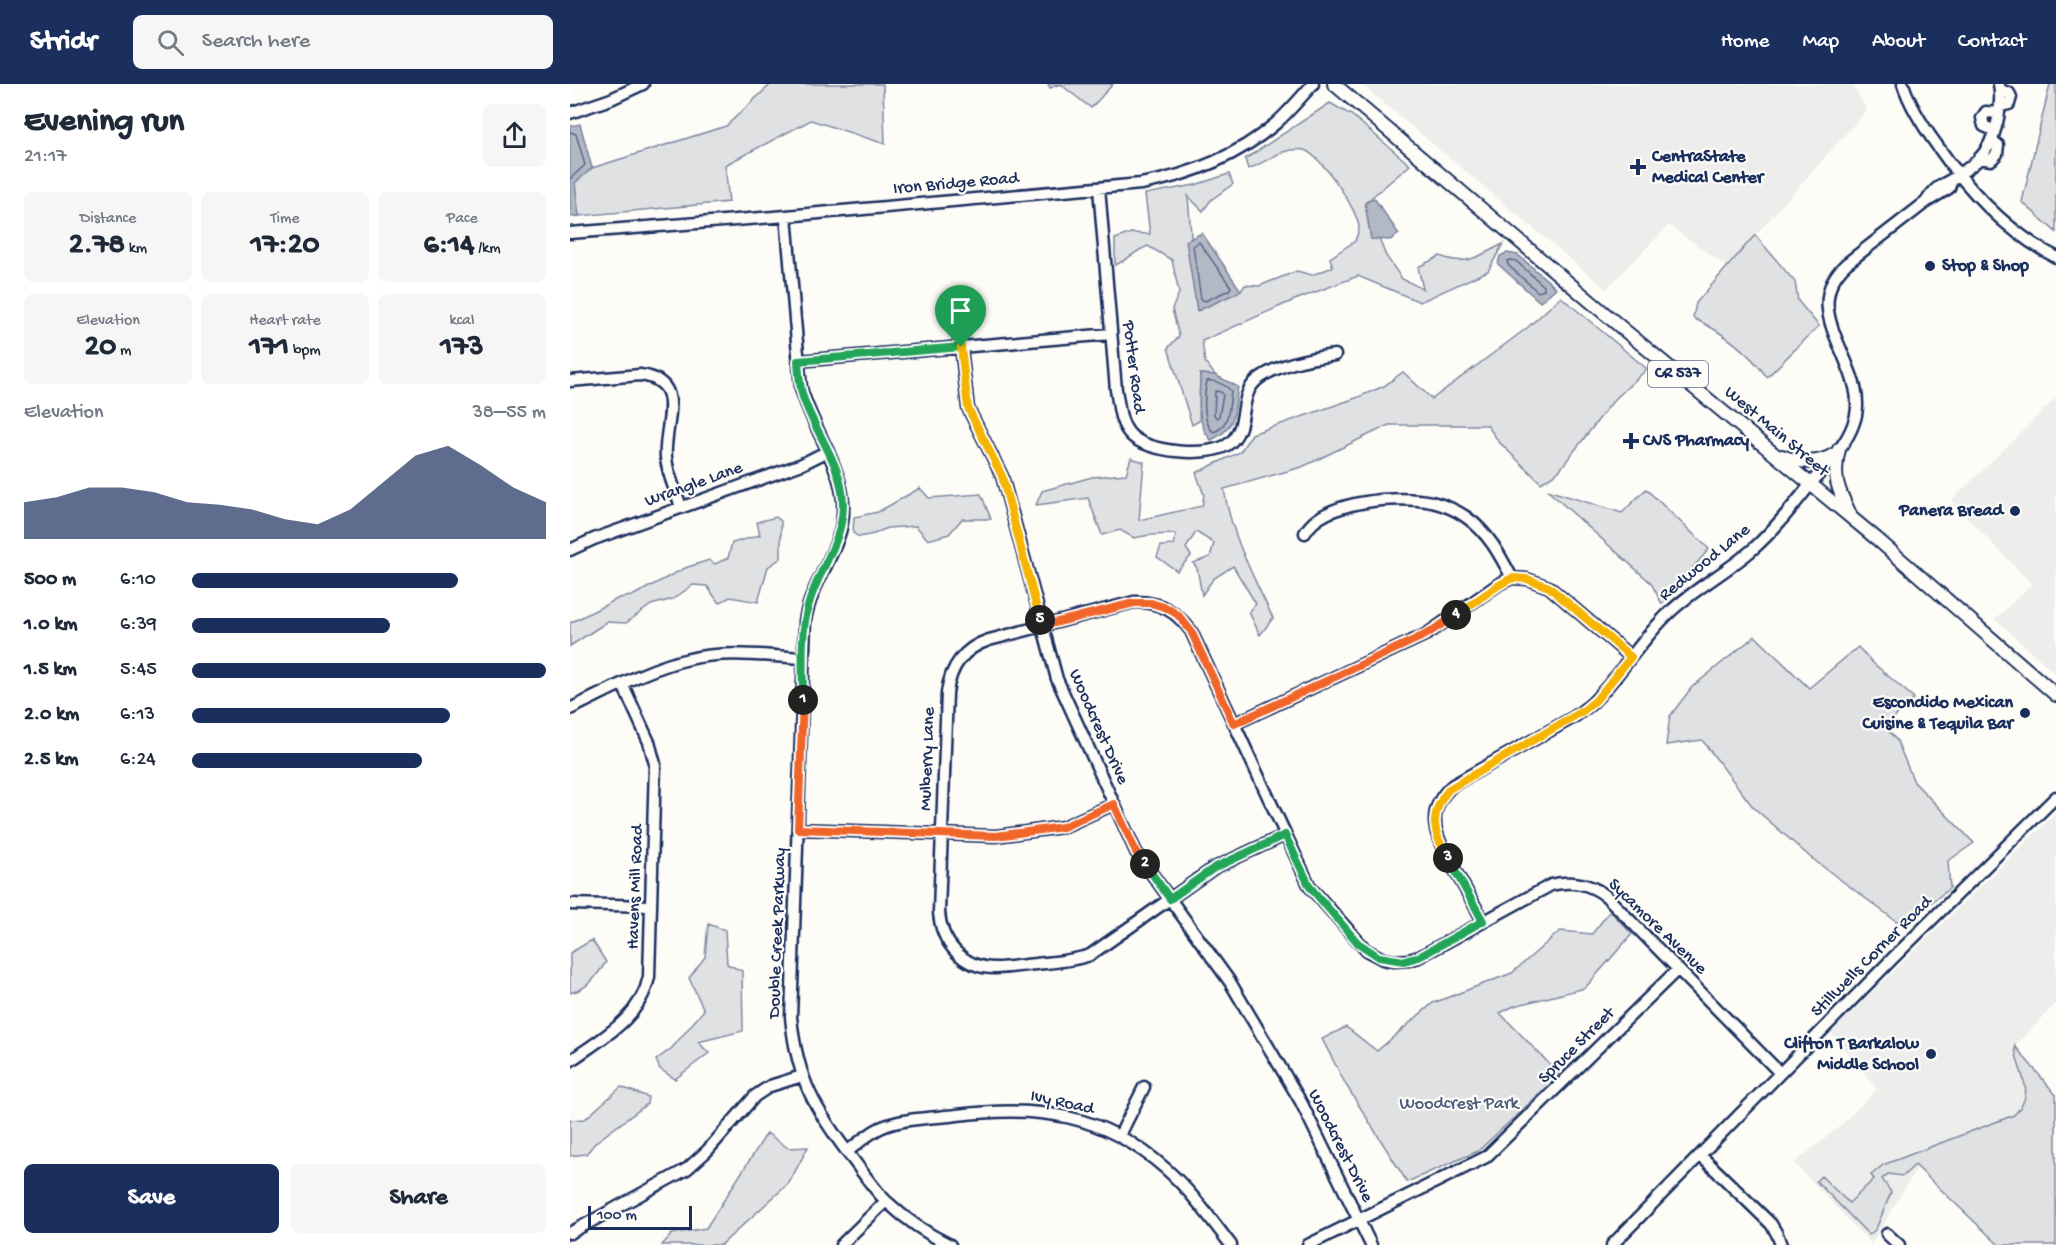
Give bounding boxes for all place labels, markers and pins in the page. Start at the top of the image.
place label: CentraState Medical Center [1651,147,1766,189]
marker: CentraState Medical Center [1629,158,1647,176]
place label: Stop & Shop [1942,256,2029,277]
marker: Stop & Shop [1923,259,1937,273]
pin [935,285,986,347]
place label: CVS Pharmacy [1642,431,1749,452]
marker: CVS Pharmacy [1624,434,1638,448]
place label: Panera Bread [1898,501,2005,522]
marker: Panera Bread [2008,504,2022,518]
pin: 4 [1441,600,1471,630]
pin: 5 [1025,605,1055,635]
pin: 1 [788,685,818,715]
place label: Escondido Mexican Cuisine & Tequila Bar [1862,693,2016,735]
marker: Escondido Mexican Cuisine & Tequila Bar [2018,706,2032,720]
pin: 3 [1433,843,1463,873]
pin: 2 [1130,849,1160,879]
place label: Clifton T Barkalow Middle School [1783,1034,1920,1076]
marker: Clifton T Barkalow Middle School [1924,1047,1938,1061]

